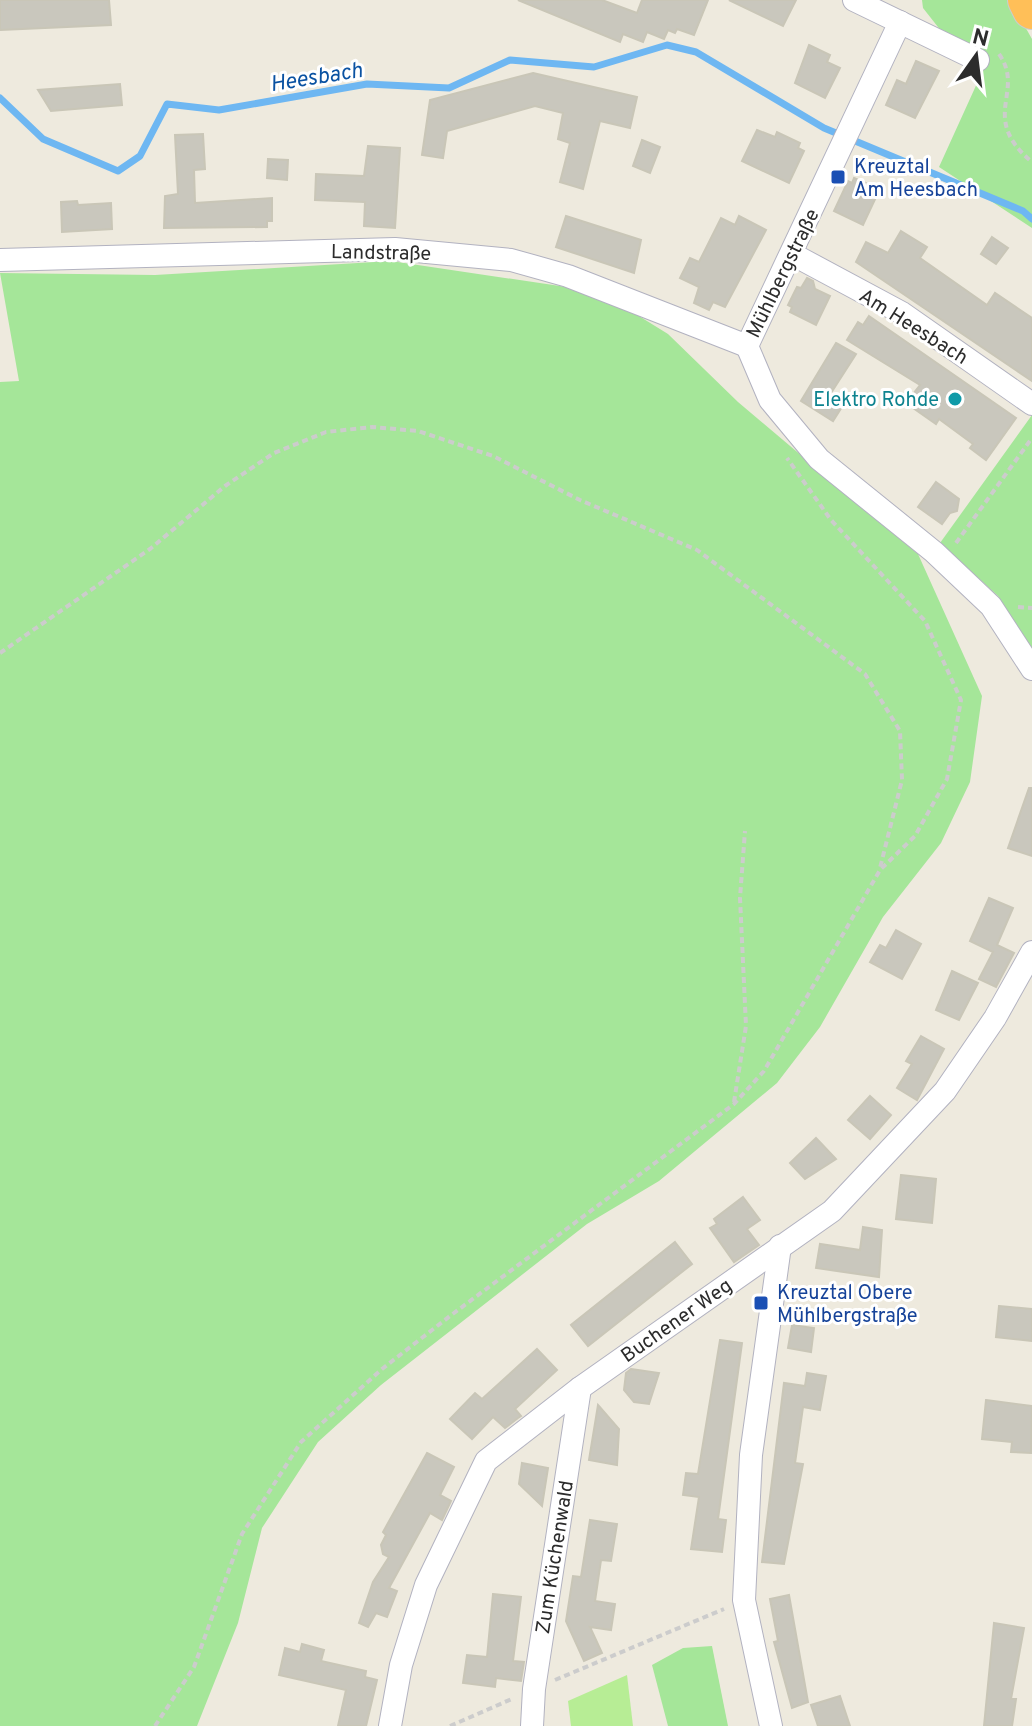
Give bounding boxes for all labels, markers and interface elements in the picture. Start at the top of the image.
north arrow [936,16,1016,96]
text: N [969,24,991,54]
water label: Heesbach [268,58,365,99]
place label: Kreuztal Am Heesbach [854,155,978,204]
marker: Kreuztal Am Heesbach [829,168,847,186]
street label: Mühlbergstraße [741,205,826,343]
street label: Landstraße [331,240,431,268]
street label: Am Heesbach [854,284,972,372]
place label: Elektro Rohde [813,388,939,414]
marker: Elektro Rohde [946,390,964,408]
street label: Buchener Weg [616,1274,738,1370]
place label: Kreuztal Obere Mühlbergstraße [777,1281,918,1330]
marker: Kreuztal Obere Mühlbergstraße [752,1294,770,1312]
street label: Zum Küchenwald [531,1479,581,1636]

